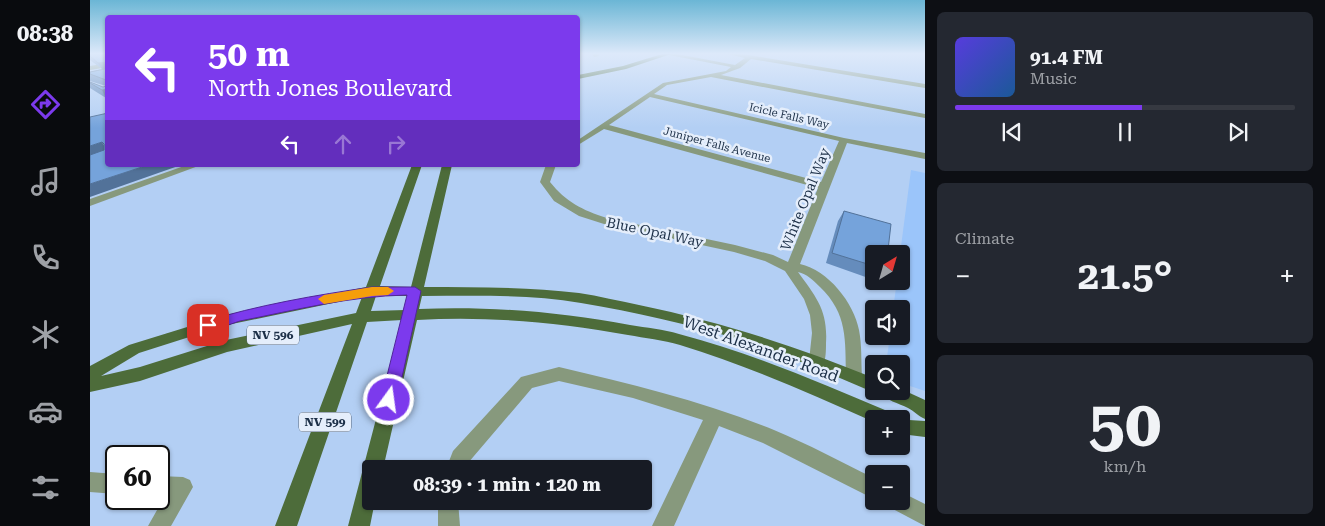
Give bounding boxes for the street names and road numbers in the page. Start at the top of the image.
street label: Icicle Falls Way [748,100,831,132]
street label: Juniper Falls Avenue [662,124,772,166]
street label: White Opal Way [777,145,833,252]
street label: Blue Opal Way [605,214,705,250]
street label: West Alexander Road [681,312,841,386]
road number: NV 596 [247,326,299,344]
road number: NV 599 [299,412,351,432]

